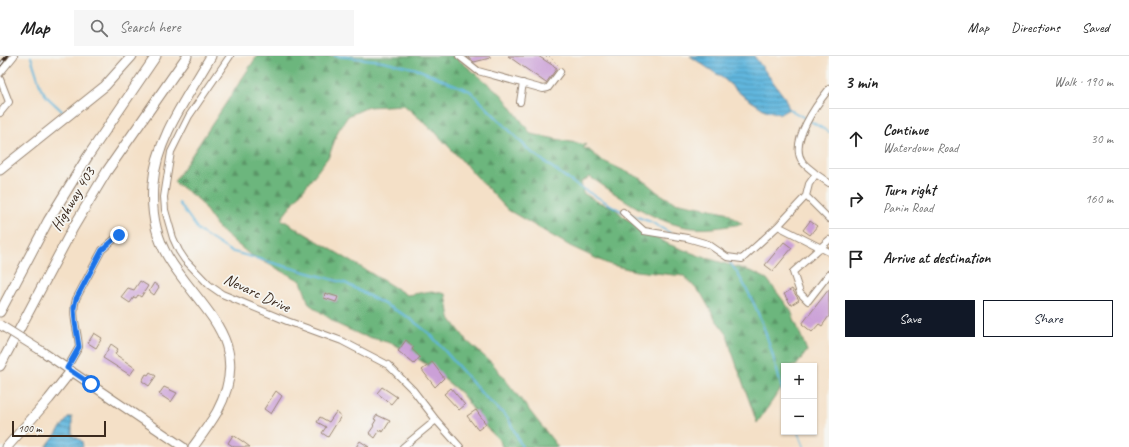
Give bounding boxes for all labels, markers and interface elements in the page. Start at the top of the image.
search box [74,10,354,46]
text: Map [20,16,50,40]
icon: search [88,17,110,39]
text: Search here [120,18,181,37]
text: Map [968,19,989,36]
text: Directions [1011,19,1060,36]
text: Saved [1082,19,1109,36]
text: 3 min [845,72,878,93]
text: Walk · 190 m [1054,74,1113,90]
text: Continue [883,121,928,140]
icon: ahead [845,128,867,150]
text: 30 m [1091,131,1113,147]
text: Waterdown Road [883,140,958,156]
street label: Highway 403 [46,162,101,234]
text: Turn right [883,181,936,200]
icon: right [845,188,867,210]
text: 160 m [1085,191,1113,207]
text: Panin Road [883,200,933,216]
route end [110,226,128,244]
icon: arrive [845,248,867,270]
text: Arrive at destination [883,249,990,268]
street label: Nevarc Drive [221,269,295,318]
button: Save [845,300,975,337]
button: Share [983,300,1113,337]
map controls [781,363,817,435]
button: + [781,363,817,399]
route start [82,375,100,393]
button: − [781,399,817,435]
scale bar [12,419,106,438]
text: 100 m [18,421,42,435]

